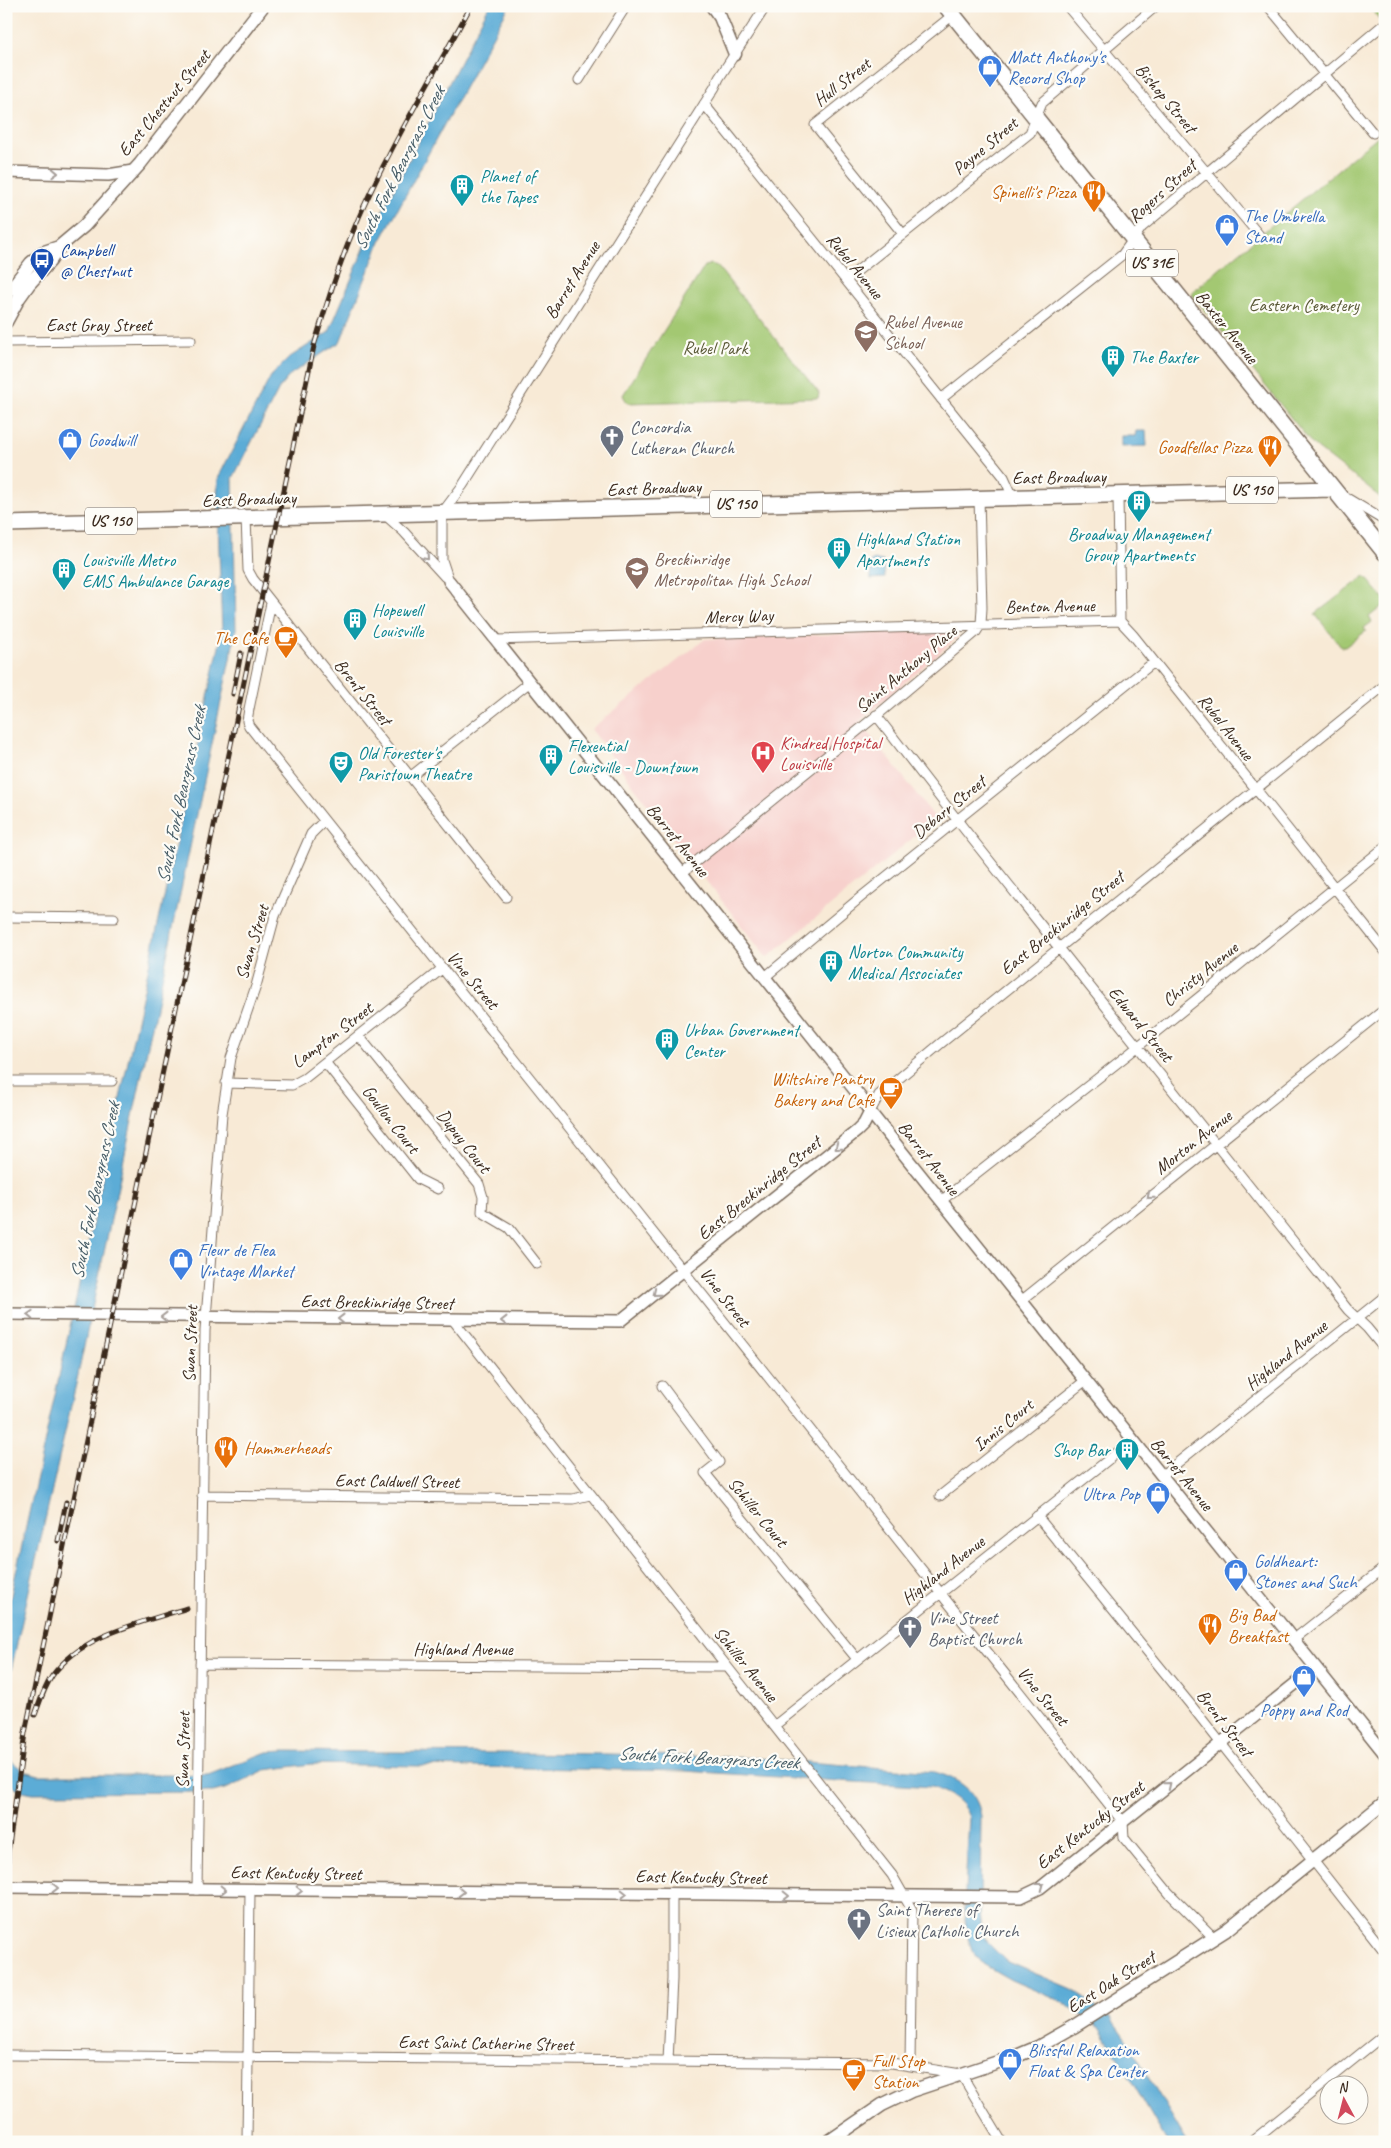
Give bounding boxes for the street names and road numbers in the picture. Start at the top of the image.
street label: East Chestnut Street [113,44,216,161]
street label: Hull Street [809,52,876,111]
street label: Bishop Street [1131,59,1203,140]
street label: Payne Street [948,111,1024,180]
street label: Rogers Street [1123,153,1203,227]
street label: Rubel Avenue [822,229,889,304]
street label: Barret Avenue [539,236,605,323]
road number: US 31E [1126,250,1178,276]
street label: Baxter Avenue [1191,286,1264,369]
street label: East Gray Street [46,314,154,336]
street label: East Broadway [1012,465,1108,489]
street label: East Broadway [607,475,703,501]
road number: US 150 [1226,476,1278,504]
street label: East Broadway [202,486,298,512]
road number: US 150 [710,490,762,518]
road number: US 150 [85,508,137,534]
street label: Benton Avenue [1005,594,1096,618]
street label: Mercy Way [704,604,775,628]
street label: Saint Anthony Place [851,619,962,718]
street label: Brent Street [330,654,398,732]
street label: Rubel Avenue [1193,690,1259,765]
street label: Debarr Street [908,769,992,843]
street label: Barret Avenue [642,799,715,882]
street label: East Breckinridge Street [996,864,1131,980]
street label: Swan Street [230,900,274,982]
street label: Christy Avenue [1158,936,1243,1011]
street label: Vine Street [442,946,505,1015]
street label: Edward Street [1104,982,1179,1068]
street label: Lampton Street [287,996,379,1073]
street label: Goullon Court [358,1080,426,1159]
street label: Morton Avenue [1150,1104,1237,1179]
street label: Dupuy Court [432,1105,497,1179]
street label: Barret Avenue [893,1117,965,1200]
street label: East Breckinridge Street [693,1129,828,1245]
street label: Vine Street [695,1263,756,1333]
street label: East Breckinridge Street [300,1290,457,1314]
street label: Swan Street [178,1303,202,1383]
street label: Highland Avenue [1240,1314,1332,1395]
street label: Innis Court [968,1393,1039,1456]
street label: Barret Avenue [1146,1433,1219,1516]
street label: East Caldwell Street [335,1469,461,1493]
street label: Schiller Court [723,1473,794,1553]
street label: Highland Avenue [897,1530,990,1609]
street label: Schiller Avenue [709,1622,784,1707]
street label: Highland Avenue [413,1638,514,1660]
street label: Vine Street [1013,1662,1075,1731]
street label: Brent Street [1192,1685,1260,1763]
street label: Swan Street [171,1709,195,1789]
street label: East Kentucky Street [1032,1775,1150,1874]
street label: East Kentucky Street [230,1861,364,1885]
street label: East Kentucky Street [635,1865,769,1889]
street label: East Oak Street [1063,1945,1162,2018]
street label: East Saint Catherine Street [398,2030,576,2056]

